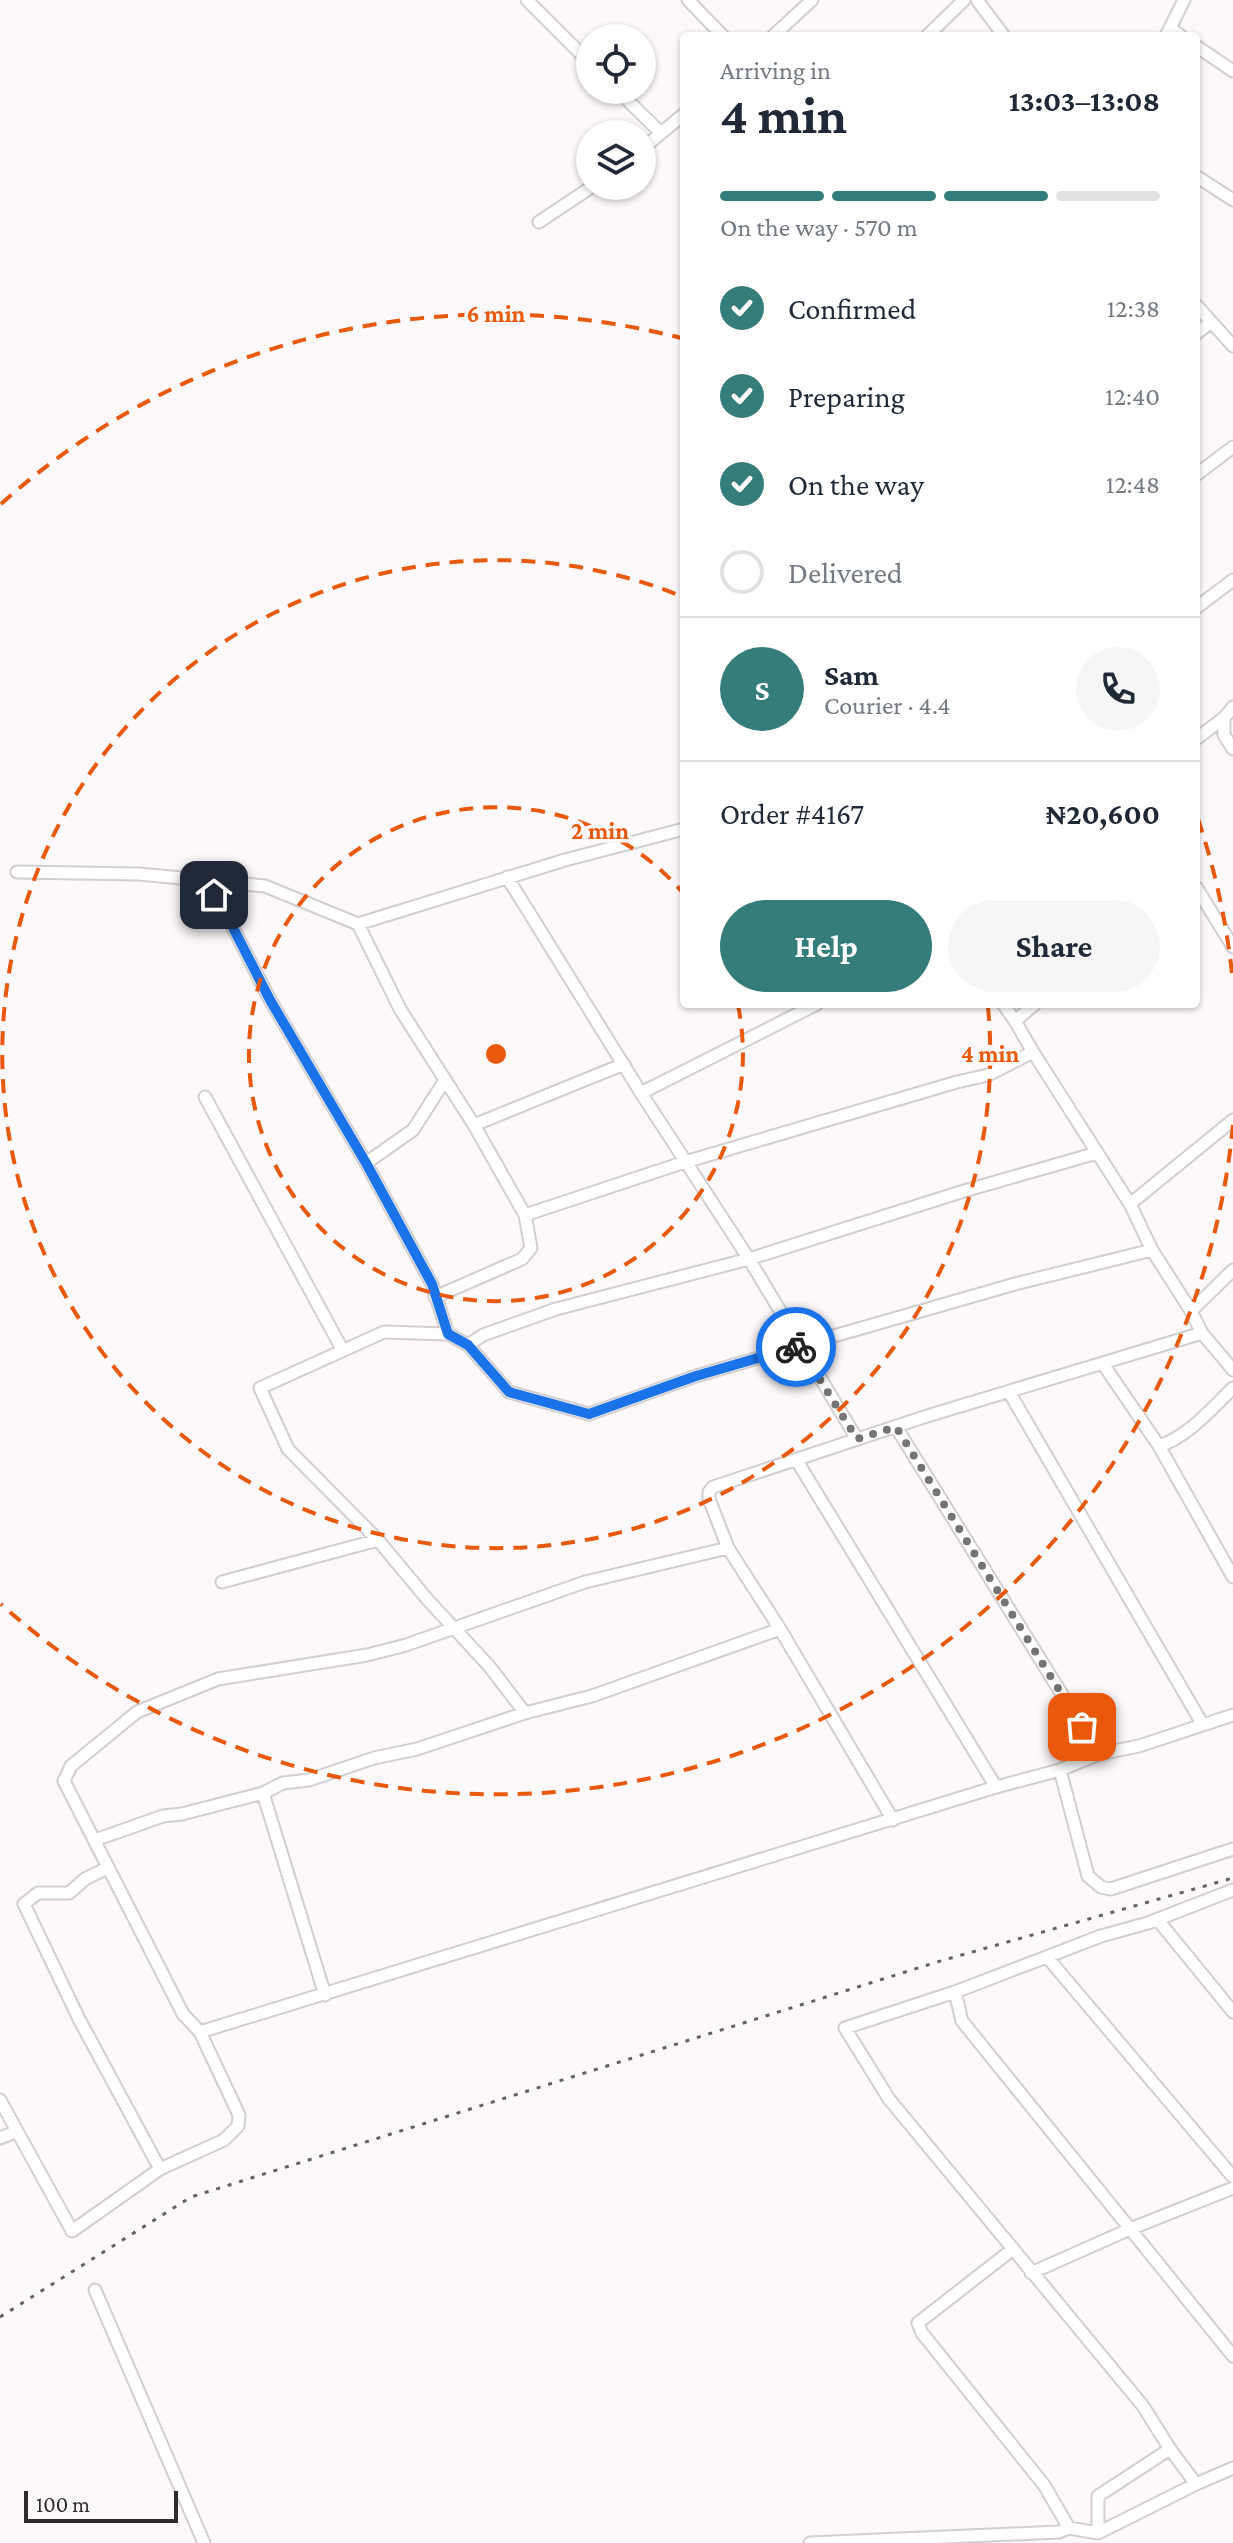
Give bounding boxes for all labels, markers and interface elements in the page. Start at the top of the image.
map controls [576,24,656,200]
button: locate [576,24,656,104]
text: Arriving in [720,56,831,85]
text: 13:03–13:08 [1009,84,1160,117]
text: 4 min [720,86,847,144]
button: layers [576,120,656,200]
text: On the way · 570 m [720,213,918,242]
icon: check [720,286,764,330]
text: Confirmed [788,292,916,325]
text: 12:38 [1107,294,1160,323]
text: 6 min [467,300,526,327]
icon: check [720,374,764,418]
text: Preparing [788,380,905,413]
text: 12:40 [1105,382,1160,411]
icon: check [720,462,764,506]
text: On the way [788,468,924,501]
text: 12:48 [1106,470,1160,499]
text: Delivered [788,556,903,589]
button: phone [1076,647,1160,731]
text: Sam [824,658,879,691]
text: S [755,673,770,706]
text: Courier · 4.4 [824,691,950,720]
text: Order #4167 [720,797,864,830]
text: ₦20,600 [1046,797,1160,830]
text: 2 min [571,817,629,844]
pin [180,861,248,929]
icon: home [192,873,236,917]
button: Help [720,900,932,992]
button: Share [948,900,1160,992]
centre of rings [482,1040,510,1068]
text: 4 min [961,1040,1020,1067]
courier [756,1307,836,1387]
icon: bike [774,1325,818,1369]
pin [1048,1693,1116,1761]
icon: bag [1060,1705,1104,1749]
scale bar [24,2487,178,2523]
text: 100 m [36,2492,90,2517]

